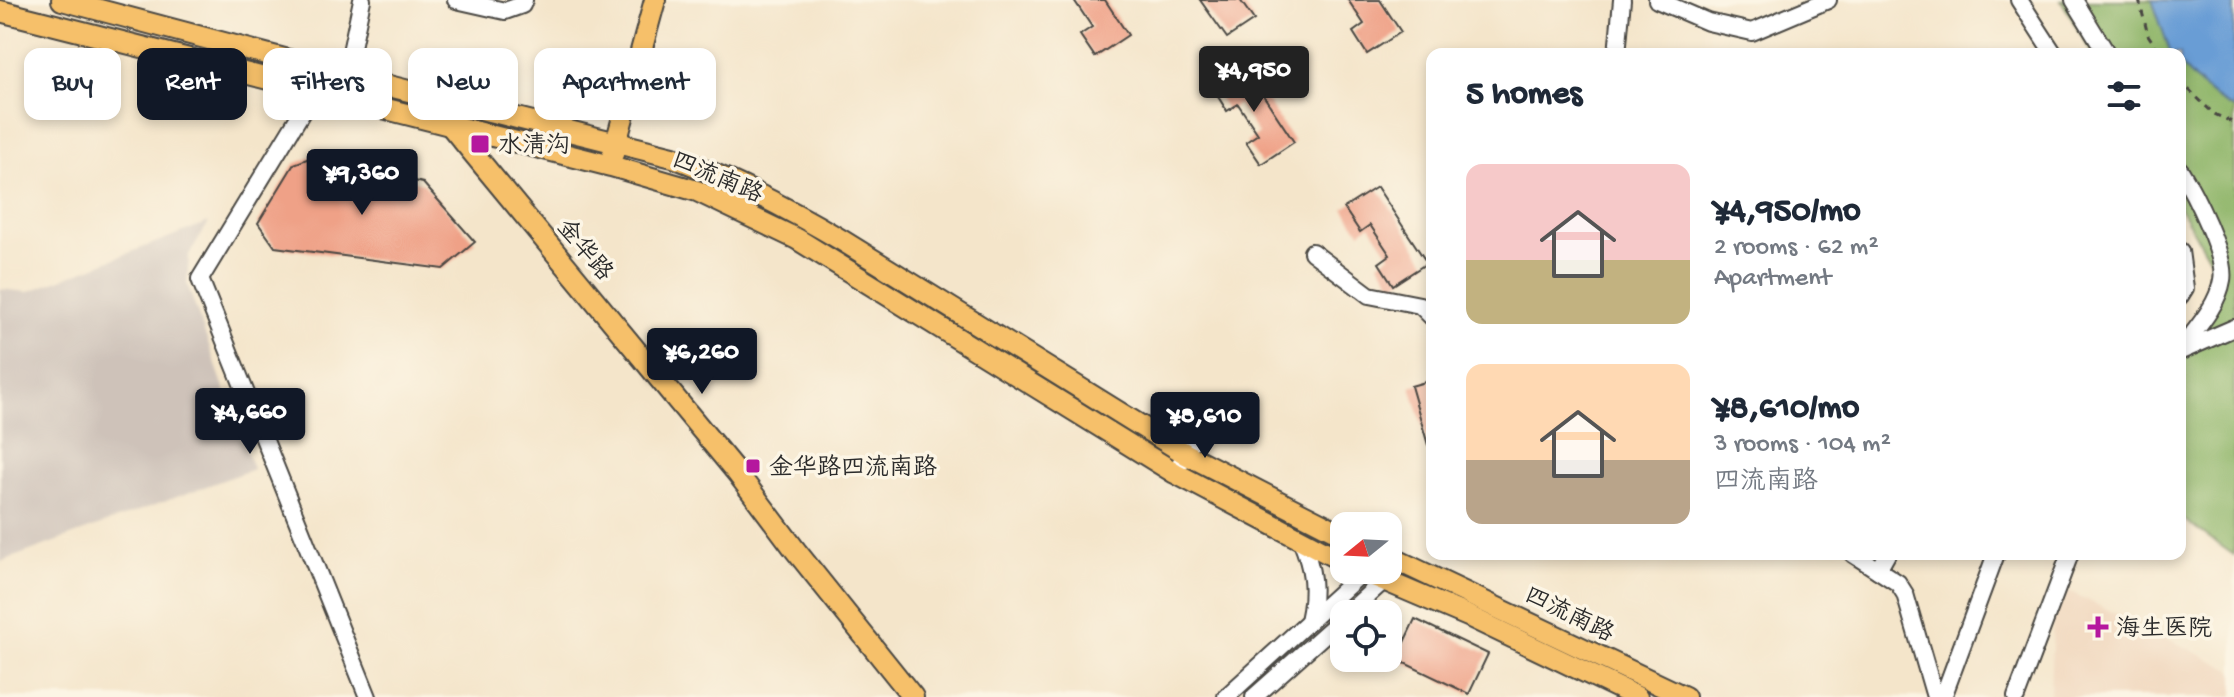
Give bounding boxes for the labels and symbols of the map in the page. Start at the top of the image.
pin: ¥4,950 [1189,46,1319,114]
place label: 水清沟 [498,132,570,162]
marker: 水清沟 [469,133,491,155]
street label: 四流南路 [667,145,767,211]
pin: ¥9,360 [297,149,427,217]
street label: 金华路 [549,213,619,288]
pin: ¥6,260 [637,328,767,396]
pin: ¥4,660 [185,388,315,456]
pin: ¥8,610 [1140,392,1270,460]
place label: 金华路四流南路 [769,453,937,484]
marker: 金华路四流南路 [744,457,762,475]
north arrow [1330,512,1402,584]
street label: 四流南路 [1519,580,1619,650]
place label: 海生医院 [2116,615,2212,645]
marker: 海生医院 [2087,616,2109,638]

